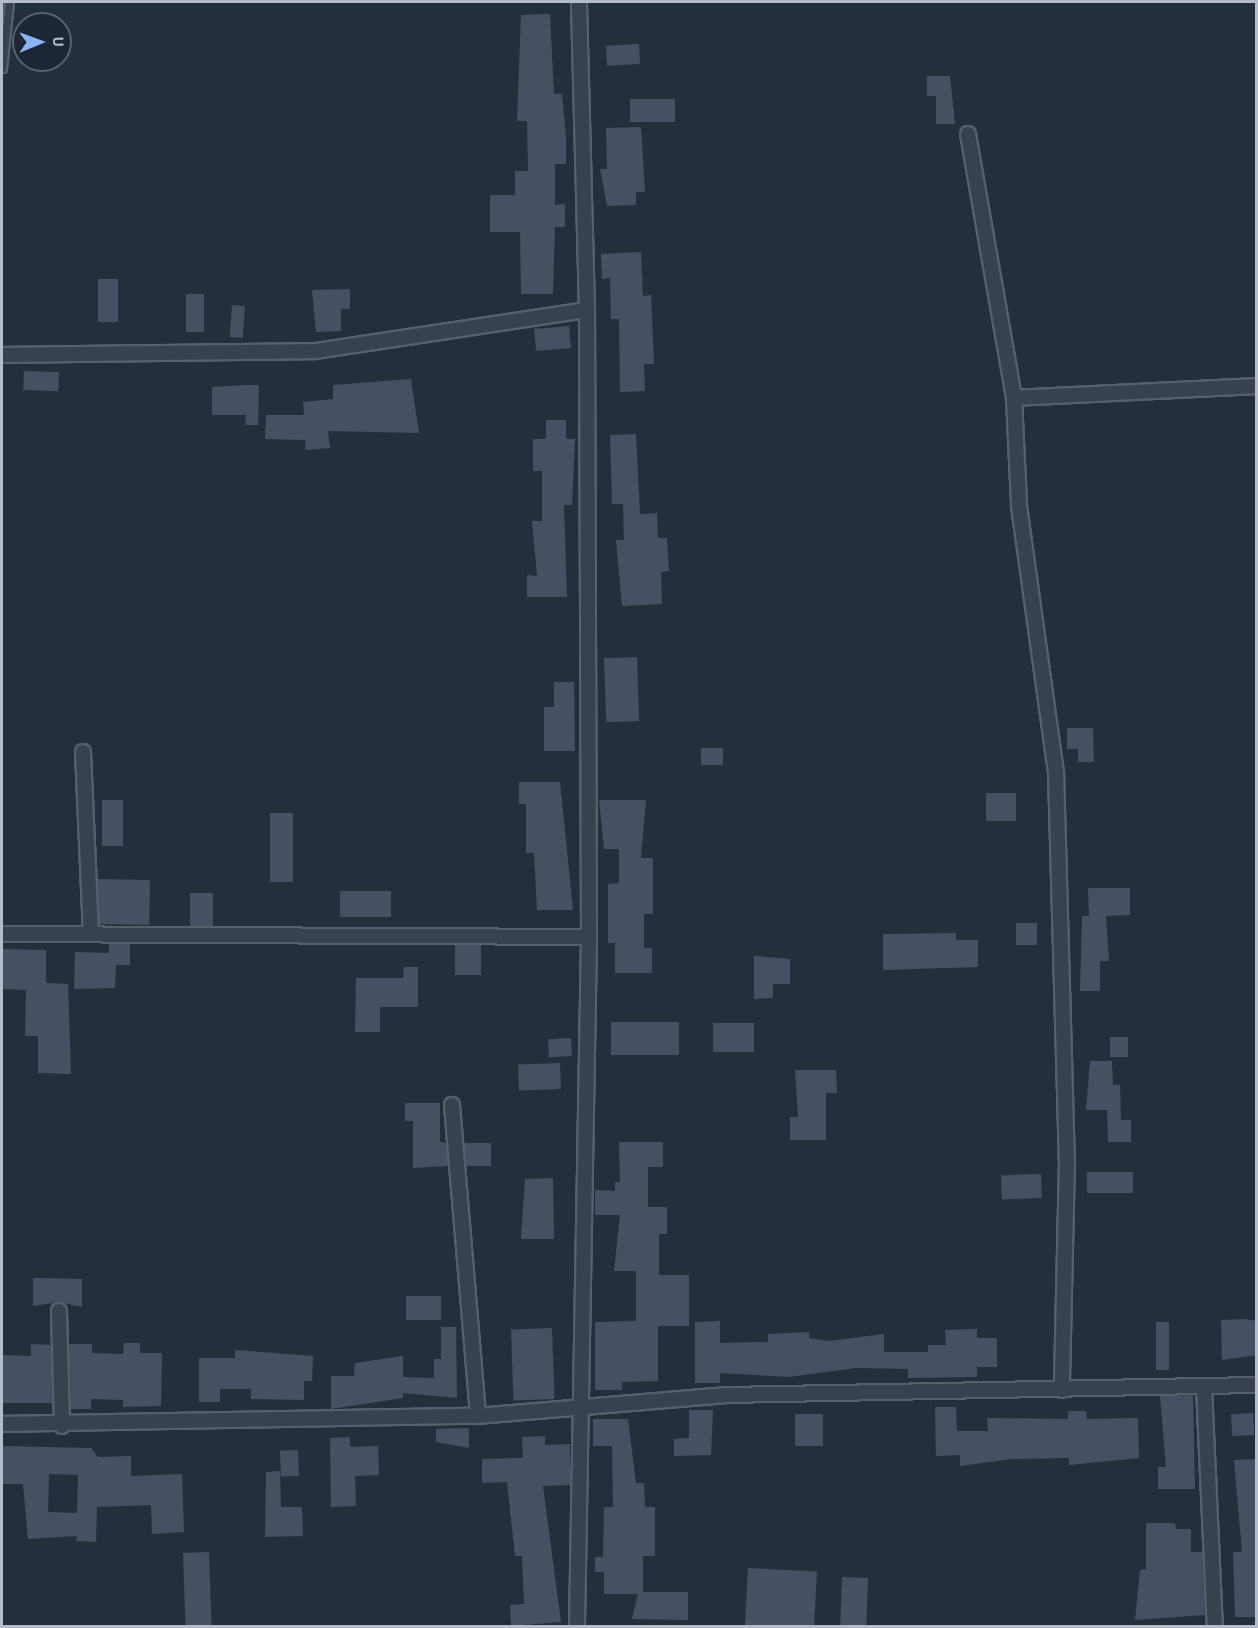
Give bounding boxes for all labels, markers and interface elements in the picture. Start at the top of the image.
north arrow [12,12,72,72]
text: U [50,36,66,47]

